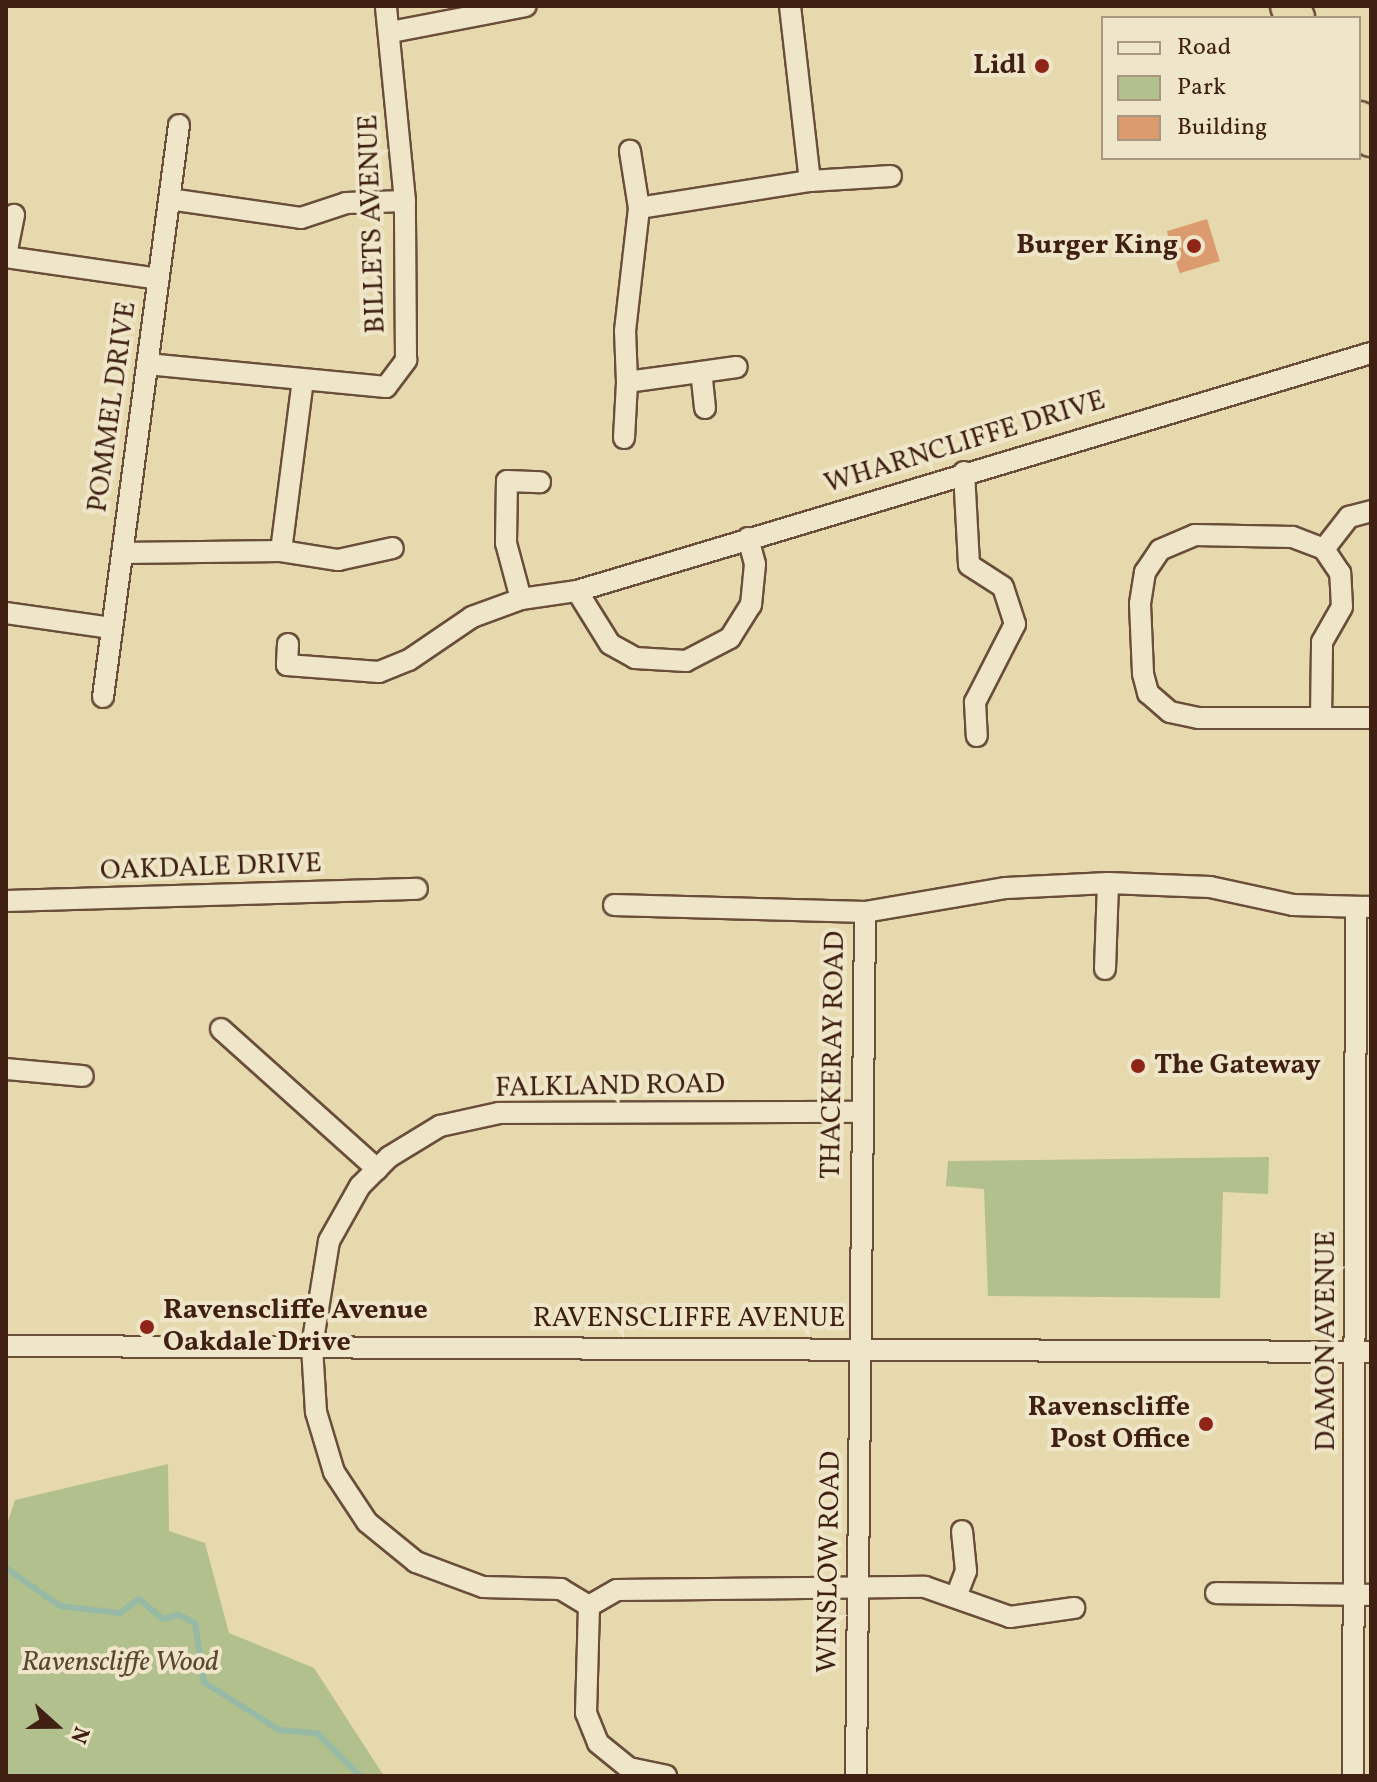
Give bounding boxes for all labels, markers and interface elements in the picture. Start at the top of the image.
legend [1101,16,1361,160]
text: Road [1177,31,1231,65]
place label: Lidl [973,49,1026,83]
marker: Lidl [1033,57,1051,75]
text: Park [1177,71,1226,105]
text: Building [1177,111,1267,145]
street label: BILLETS AVENUE [352,114,394,334]
place label: Burger King [1016,229,1178,263]
marker: Burger King [1185,237,1203,255]
street label: POMMEL DRIVE [82,299,144,515]
street label: WHARNCLIFFE DRIVE [820,384,1110,502]
street label: OAKDALE DRIVE [100,847,322,889]
street label: THACKERAY ROAD [815,930,853,1180]
place label: The Gateway [1154,1049,1321,1083]
marker: The Gateway [1129,1057,1147,1075]
street label: FALKLAND ROAD [495,1068,725,1106]
street label: DAMON AVENUE [1310,1231,1344,1451]
place label: Ravenscliffe Avenue Oakdale Drive [163,1294,428,1360]
street label: RAVENSCLIFFE AVENUE [533,1302,845,1336]
marker: Ravenscliffe Avenue Oakdale Drive [138,1318,156,1336]
place label: Ravenscliffe Post Office [1028,1391,1190,1457]
marker: Ravenscliffe Post Office [1197,1415,1215,1433]
street label: WINSLOW ROAD [811,1450,849,1674]
park label: Ravenscliffe Wood [21,1646,219,1680]
north arrow [16,1686,96,1766]
text: N [62,1722,96,1748]

